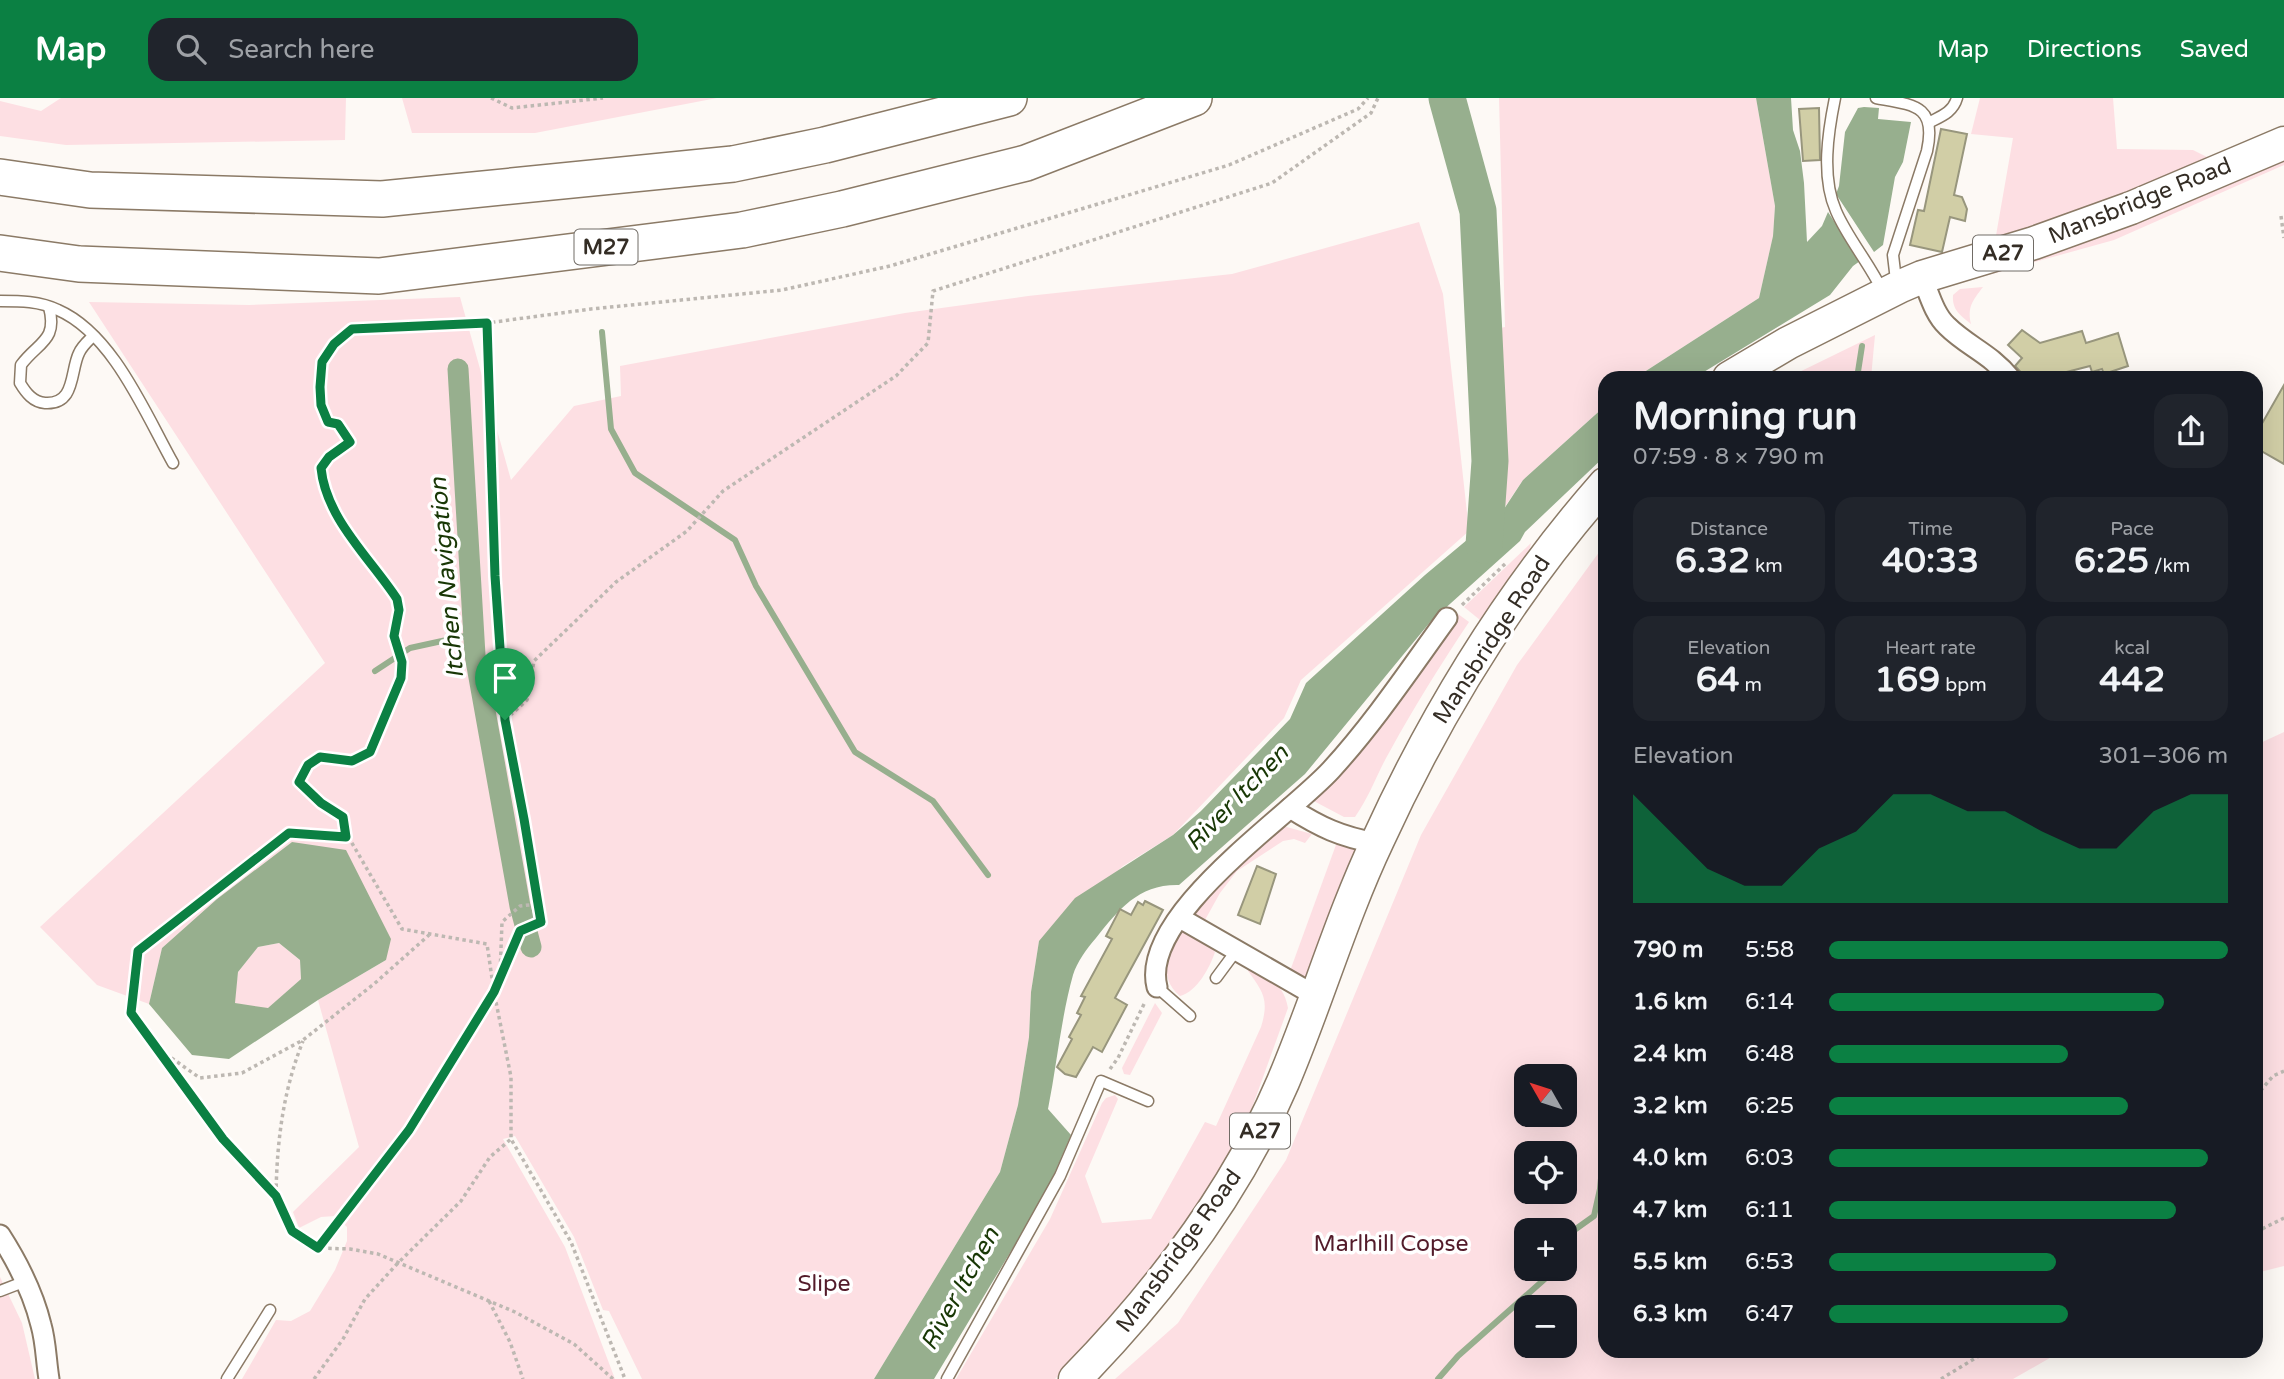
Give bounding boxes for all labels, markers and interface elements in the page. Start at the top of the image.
search box [148,18,638,81]
text: Map [35,30,106,69]
icon: search [172,30,210,68]
text: Search here [228,34,374,65]
text: Map [1937,35,1989,64]
text: Directions [2027,35,2142,64]
text: Saved [2180,35,2249,64]
street label: Mansbridge Road [2044,151,2236,251]
road number: M27 [574,230,638,264]
road number: A27 [1973,236,2033,270]
text: Morning run [1633,394,1857,440]
button: share [2154,394,2228,468]
text: 07:59 · 8 × 790 m [1633,443,1824,471]
water label: Itchen Navigation [424,475,470,680]
text: Distance [1690,518,1768,540]
text: Time [1908,518,1953,540]
text: Pace [2110,518,2154,540]
text: 6.32 [1675,540,1750,582]
text: 40:33 [1882,540,1979,582]
text: 6:25 [2074,540,2149,582]
street label: Mansbridge Road [1427,551,1557,729]
text: km [1750,555,1783,577]
text: /km [2149,555,2190,577]
text: Elevation [1687,637,1770,659]
text: Heart rate [1885,637,1976,659]
text: kcal [2114,637,2150,659]
pin [475,648,535,720]
icon: arrive [486,659,524,697]
text: 64 [1696,659,1740,701]
text: 169 [1874,659,1940,701]
text: 442 [2099,659,2165,701]
text: m [1740,674,1762,696]
text: bpm [1940,674,1987,696]
water label: River Itchen [1179,738,1296,857]
text: Elevation [1633,742,1734,770]
text: 301–306 m [2099,742,2228,770]
text: 790 m [1633,936,1703,964]
text: 5:58 [1745,936,1794,964]
text: 1.6 km [1633,988,1708,1016]
text: 6:14 [1745,988,1794,1016]
text: 2.4 km [1633,1040,1707,1068]
text: 6:48 [1745,1040,1794,1068]
north arrow [1514,1064,1577,1127]
map controls [1514,1064,1577,1358]
text: 3.2 km [1633,1092,1708,1120]
text: 6:25 [1745,1092,1794,1120]
road number: A27 [1230,1114,1290,1148]
button: locate [1514,1141,1577,1204]
text: 4.0 km [1633,1144,1708,1172]
text: 6:03 [1745,1144,1794,1172]
street label: Mansbridge Road [1110,1164,1248,1338]
text: 4.7 km [1633,1196,1707,1224]
text: 6:11 [1745,1196,1794,1224]
button: + [1514,1218,1577,1281]
water label: River Itchen [914,1221,1006,1355]
park label: Marlhill Copse [1313,1230,1469,1258]
text: 5.5 km [1633,1248,1707,1276]
text: 6:53 [1745,1248,1794,1276]
park label: Slipe [798,1270,850,1298]
button: − [1514,1295,1577,1358]
text: 6.3 km [1633,1300,1708,1328]
text: 6:47 [1745,1300,1794,1328]

